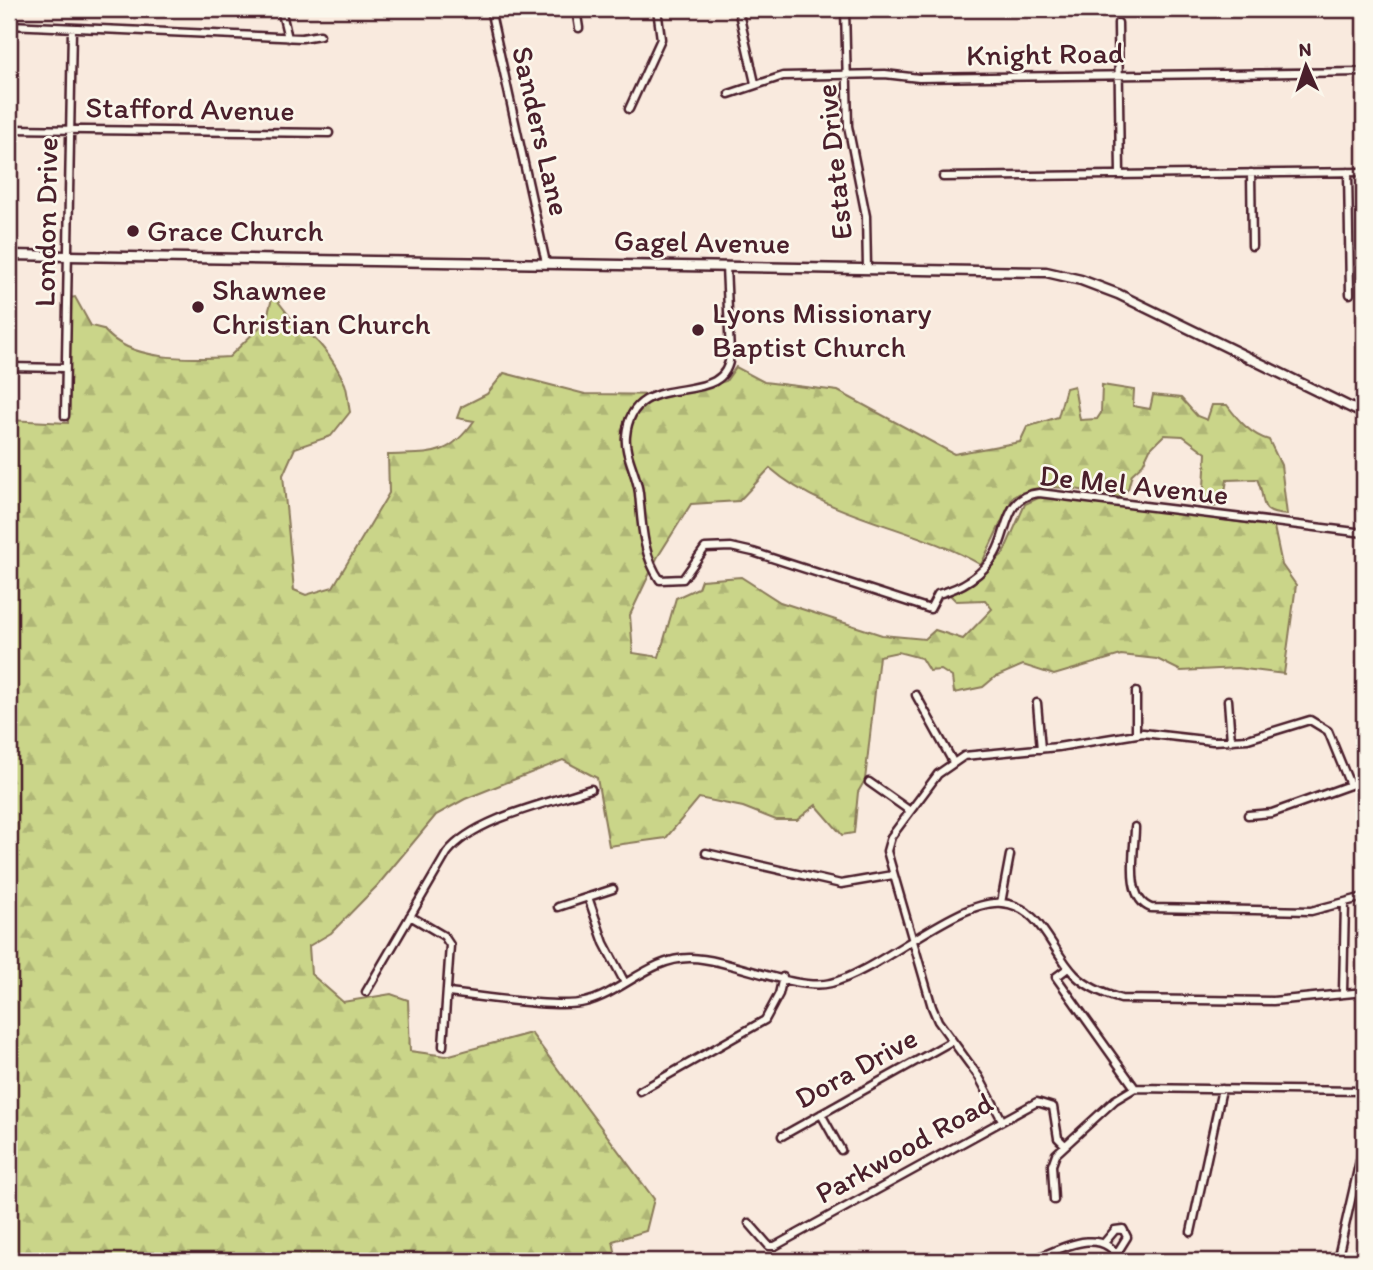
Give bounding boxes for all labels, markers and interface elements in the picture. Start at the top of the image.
north arrow [1272,32,1342,102]
street label: Knight Road [966,34,1124,73]
text: N [1298,38,1312,61]
street label: Sanders Lane [504,43,579,219]
street label: Estate Drive [807,82,860,242]
street label: Stafford Avenue [85,88,295,129]
street label: London Drive [26,137,65,307]
place label: Grace Church [147,212,323,249]
street label: Gagel Avenue [613,221,791,262]
marker: Grace Church [125,223,141,239]
place label: Shawnee Christian Church [212,271,431,342]
place label: Lyons Missionary Baptist Church [712,294,932,365]
marker: Shawnee Christian Church [190,299,206,315]
marker: Lyons Missionary Baptist Church [690,322,706,338]
street label: De Mel Avenue [1038,456,1230,513]
street label: Dora Drive [788,1019,924,1116]
street label: Parkwood Road [808,1084,999,1212]

